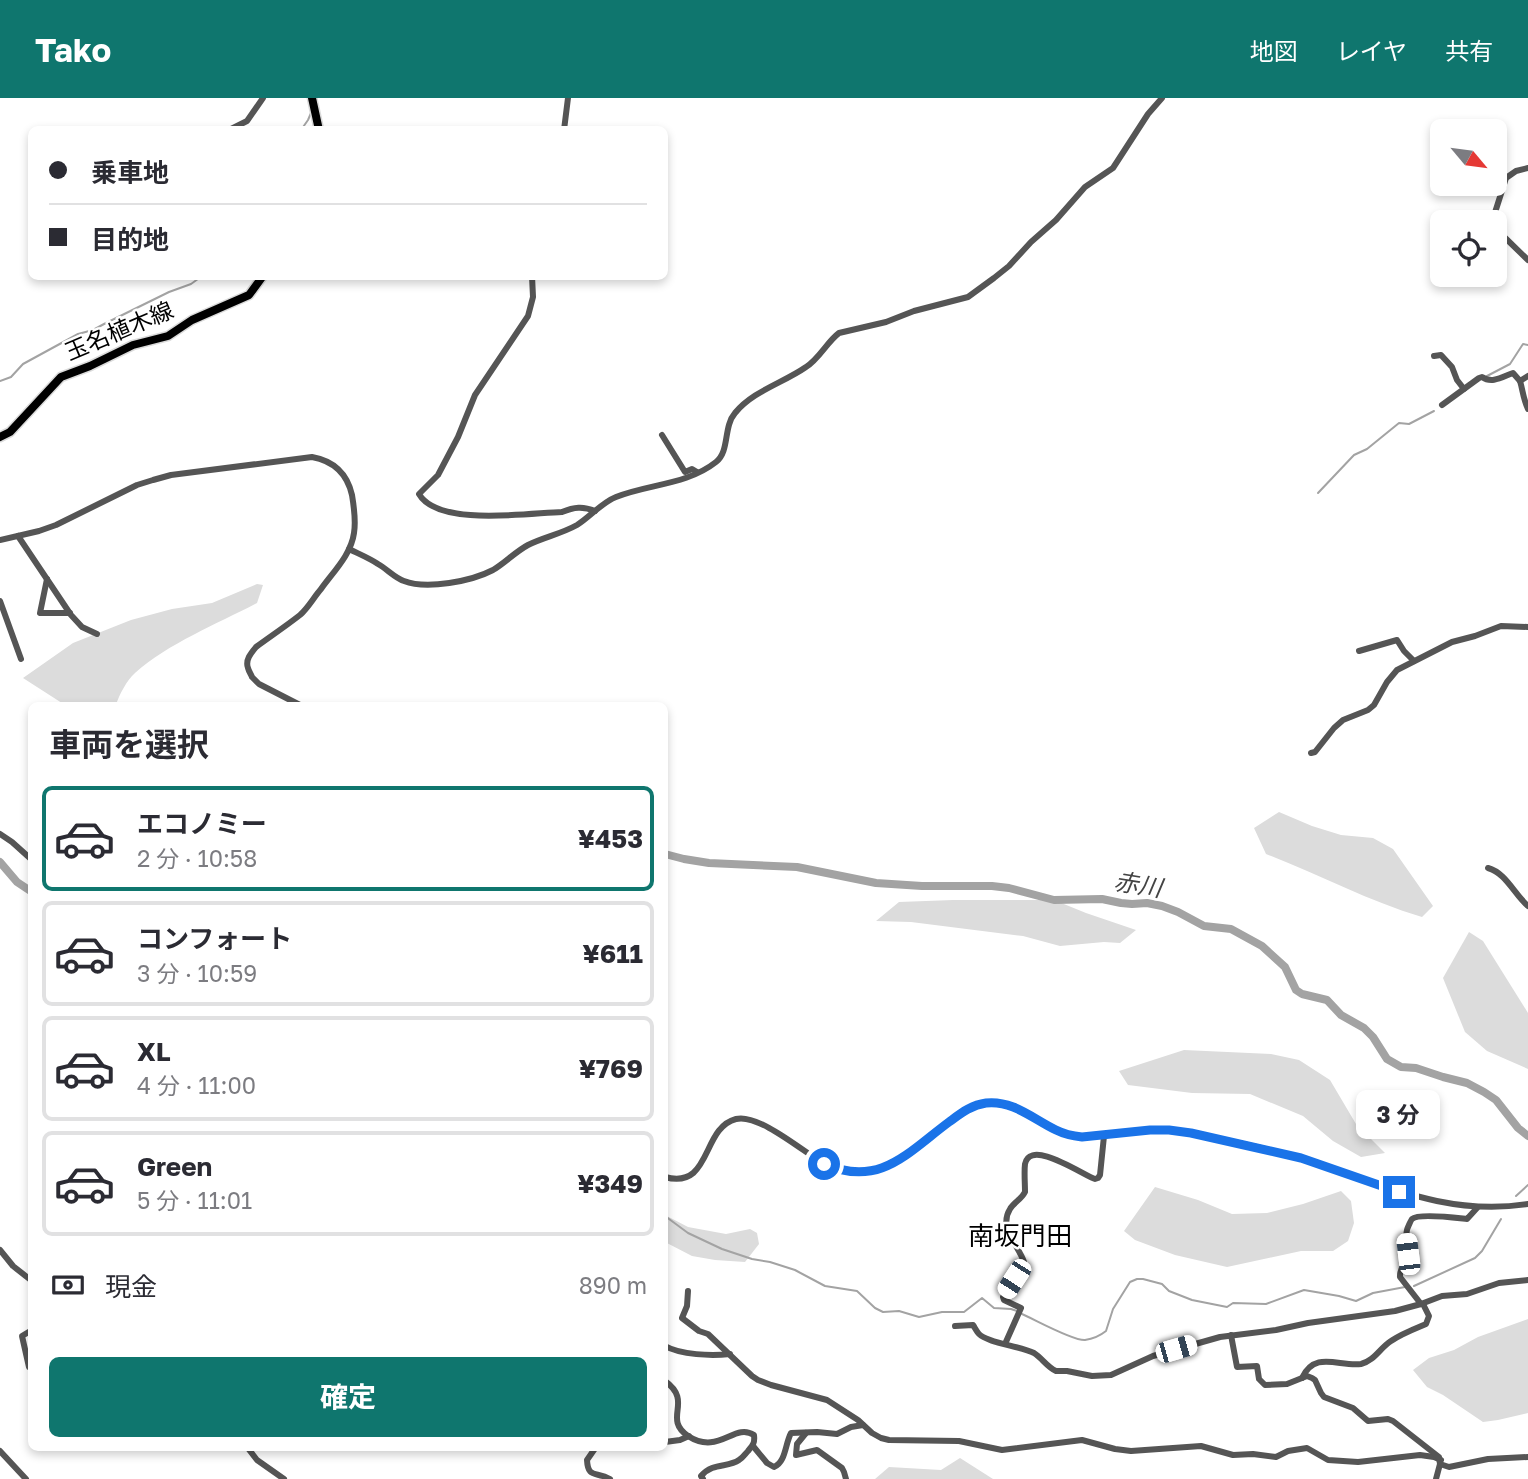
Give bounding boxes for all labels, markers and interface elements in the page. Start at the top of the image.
text: Tako [35,30,111,69]
text: 地図 [1250,36,1298,65]
text: レイヤ [1336,36,1407,65]
text: 共有 [1445,36,1493,65]
north arrow [1430,119,1507,196]
map controls [1430,119,1507,287]
text: 乗車地 [91,157,169,188]
button: locate [1430,210,1507,287]
text: 目的地 [91,224,169,255]
street label: 玉名植木線 [60,295,177,365]
text: 車両を選択 [49,725,209,763]
icon: car [53,807,116,870]
text: エコノミー [137,808,267,839]
text: ¥453 [578,823,643,854]
text: 2 分 · 10:58 [137,844,257,872]
water label: 赤川 [1112,865,1167,902]
icon: car [53,922,116,985]
text: コンフォート [137,923,292,954]
text: ¥611 [583,938,643,969]
text: 3 分 · 10:59 [137,959,257,987]
text: XL [137,1036,171,1067]
icon: car [53,1037,116,1100]
text: ¥769 [579,1053,643,1084]
text: 4 分 · 11:00 [137,1071,256,1099]
callout: 3 分 [1357,1090,1441,1140]
text: 3 分 [1377,1100,1419,1128]
route start [808,1148,840,1180]
text: Green [137,1151,212,1182]
icon: car [53,1152,116,1215]
text: ¥349 [577,1168,643,1199]
route end [1383,1176,1415,1208]
text: 5 分 · 11:01 [137,1186,252,1214]
district label: 南坂門田 [968,1220,1072,1251]
car [1396,1232,1421,1276]
car [994,1256,1035,1302]
icon: cash [49,1266,87,1304]
text: 現金 [105,1271,157,1302]
text: 890 m [579,1271,647,1299]
car [1153,1333,1200,1365]
button: 確定 [49,1357,647,1437]

